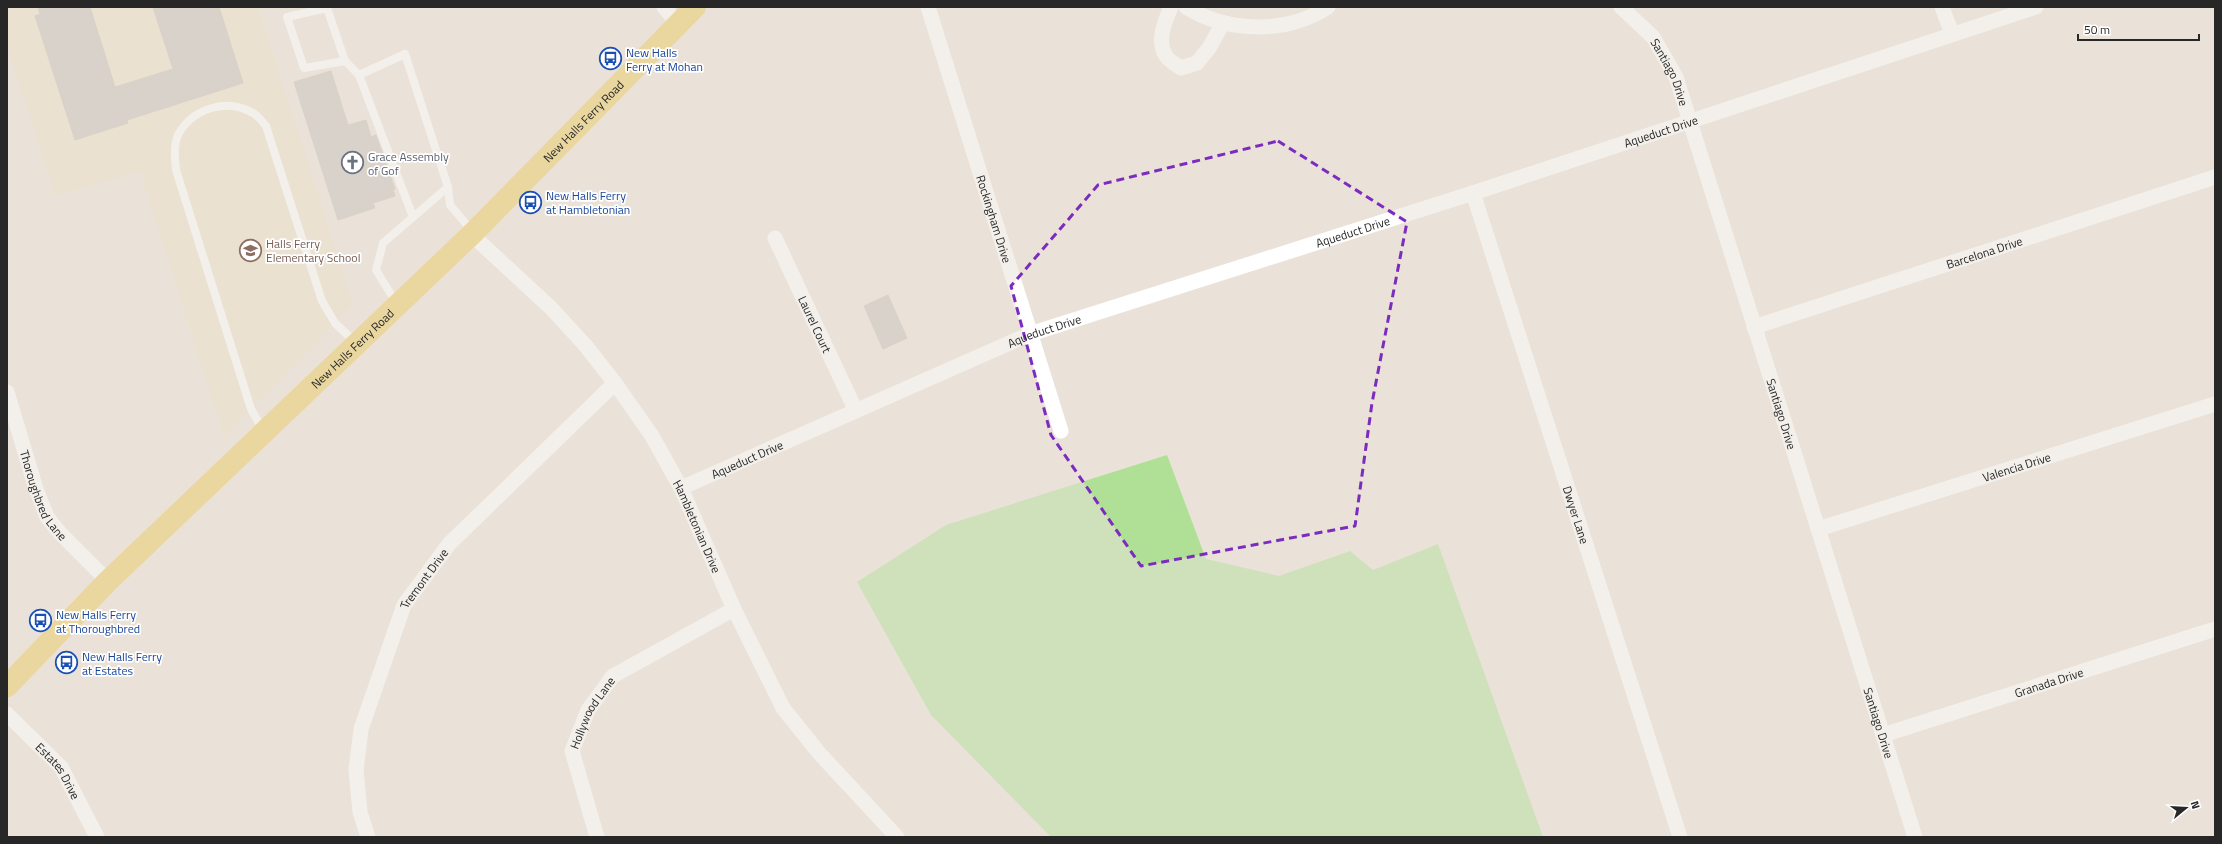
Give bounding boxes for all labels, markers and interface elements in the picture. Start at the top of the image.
scale bar [2078,16,2199,42]
text: 50 m [2084,20,2110,39]
street label: Santiago Drive [1646,34,1694,108]
place label: New Halls Ferry at Mohan [626,43,703,76]
bus stop icon: New Halls Ferry at Mohan [597,46,623,72]
street label: New Halls Ferry Road [538,76,628,166]
street label: Aqueduct Drive [1621,110,1700,152]
place label: Grace Assembly of Gof [368,147,449,180]
church icon: Grace Assembly of Gof [340,150,366,176]
street label: Rockingham Drive [972,172,1017,265]
place label: New Halls Ferry at Hambletonian [546,186,630,219]
bus stop icon: New Halls Ferry at Hambletonian [518,189,544,215]
street label: Aqueduct Drive [1313,211,1392,252]
street label: Barcelona Drive [1944,231,2025,273]
place label: Halls Ferry Elementary School [266,234,360,267]
school or university icon: Halls Ferry Elementary School [237,237,263,263]
street label: Laurel Court [794,292,837,356]
street label: New Halls Ferry Road [306,304,398,393]
street label: Aqueduct Drive [1004,309,1083,352]
street label: Santiago Drive [1762,376,1802,452]
street label: Aqueduct Drive [708,435,786,483]
street label: Valencia Drive [1980,447,2053,486]
street label: Thoroughbred Lane [15,448,72,545]
street label: Hambletonian Drive [669,476,727,576]
street label: Dwyer Lane [1558,483,1595,546]
street label: Tremont Drive [394,544,452,611]
place label: New Halls Ferry at Thoroughbred [56,605,140,638]
bus stop icon: New Halls Ferry at Thoroughbred [28,608,54,634]
place label: New Halls Ferry at Estates [82,647,162,680]
bus stop icon: New Halls Ferry at Estates [53,650,79,676]
street label: Granada Drive [2012,662,2086,702]
street label: Hollywood Lane [564,672,619,752]
street label: Santiago Drive [1859,685,1899,761]
street label: Estates Drive [31,738,85,802]
north arrow [2166,788,2206,828]
text: N [2187,799,2204,811]

